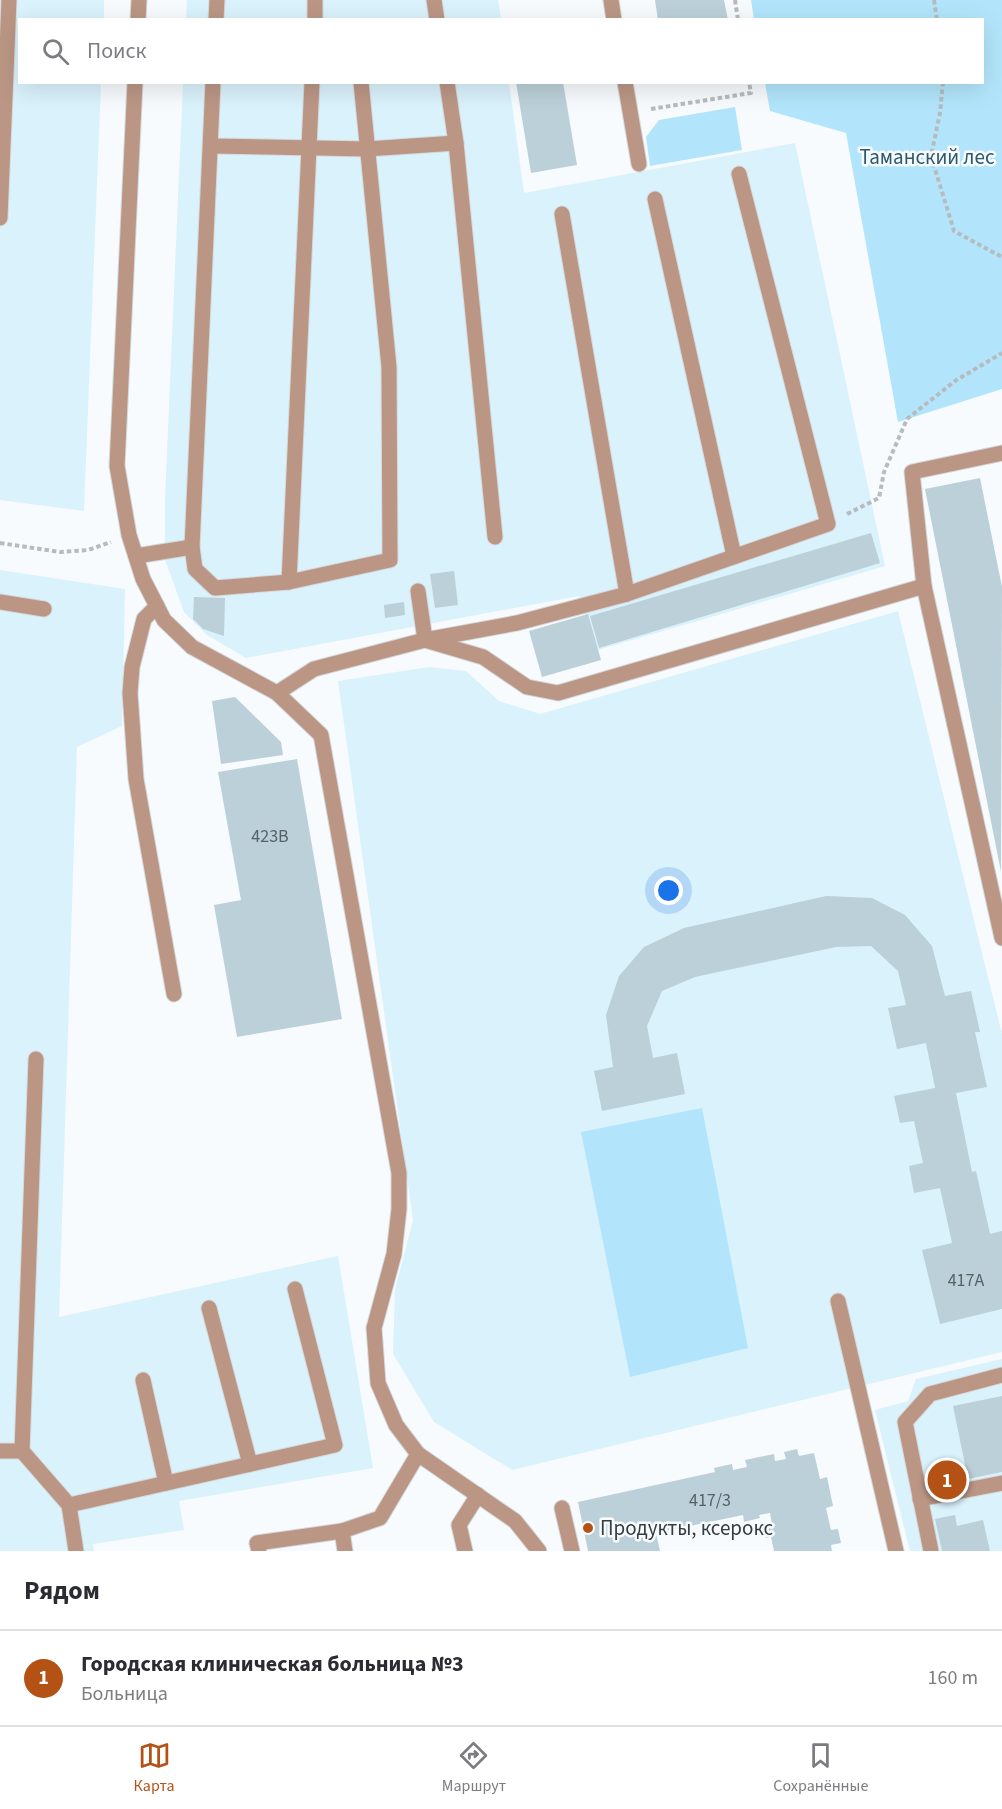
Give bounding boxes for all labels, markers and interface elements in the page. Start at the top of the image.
search box [18,18,984,84]
icon: search [39,35,72,68]
text: Поиск [87,35,146,67]
park label: Таманский лес [859,142,995,172]
house number: 423В [251,824,289,849]
your location [654,876,683,905]
house number: 417А [948,1268,985,1293]
pin: 1 [928,1458,966,1502]
house number: 417/3 [689,1488,731,1513]
place label: Продукты, ксерокс [600,1513,773,1543]
marker: Продукты, ксерокс [581,1521,595,1535]
text: Рядом [24,1572,100,1609]
text: Городская клиническая больница №3 [81,1648,464,1680]
text: 1 [38,1664,49,1692]
text: 160 m [928,1664,978,1692]
text: Больница [81,1680,168,1708]
tab: Карта [134,1739,175,1797]
tab: Маршрут [442,1739,506,1797]
tab: Сохранённые [773,1739,868,1797]

